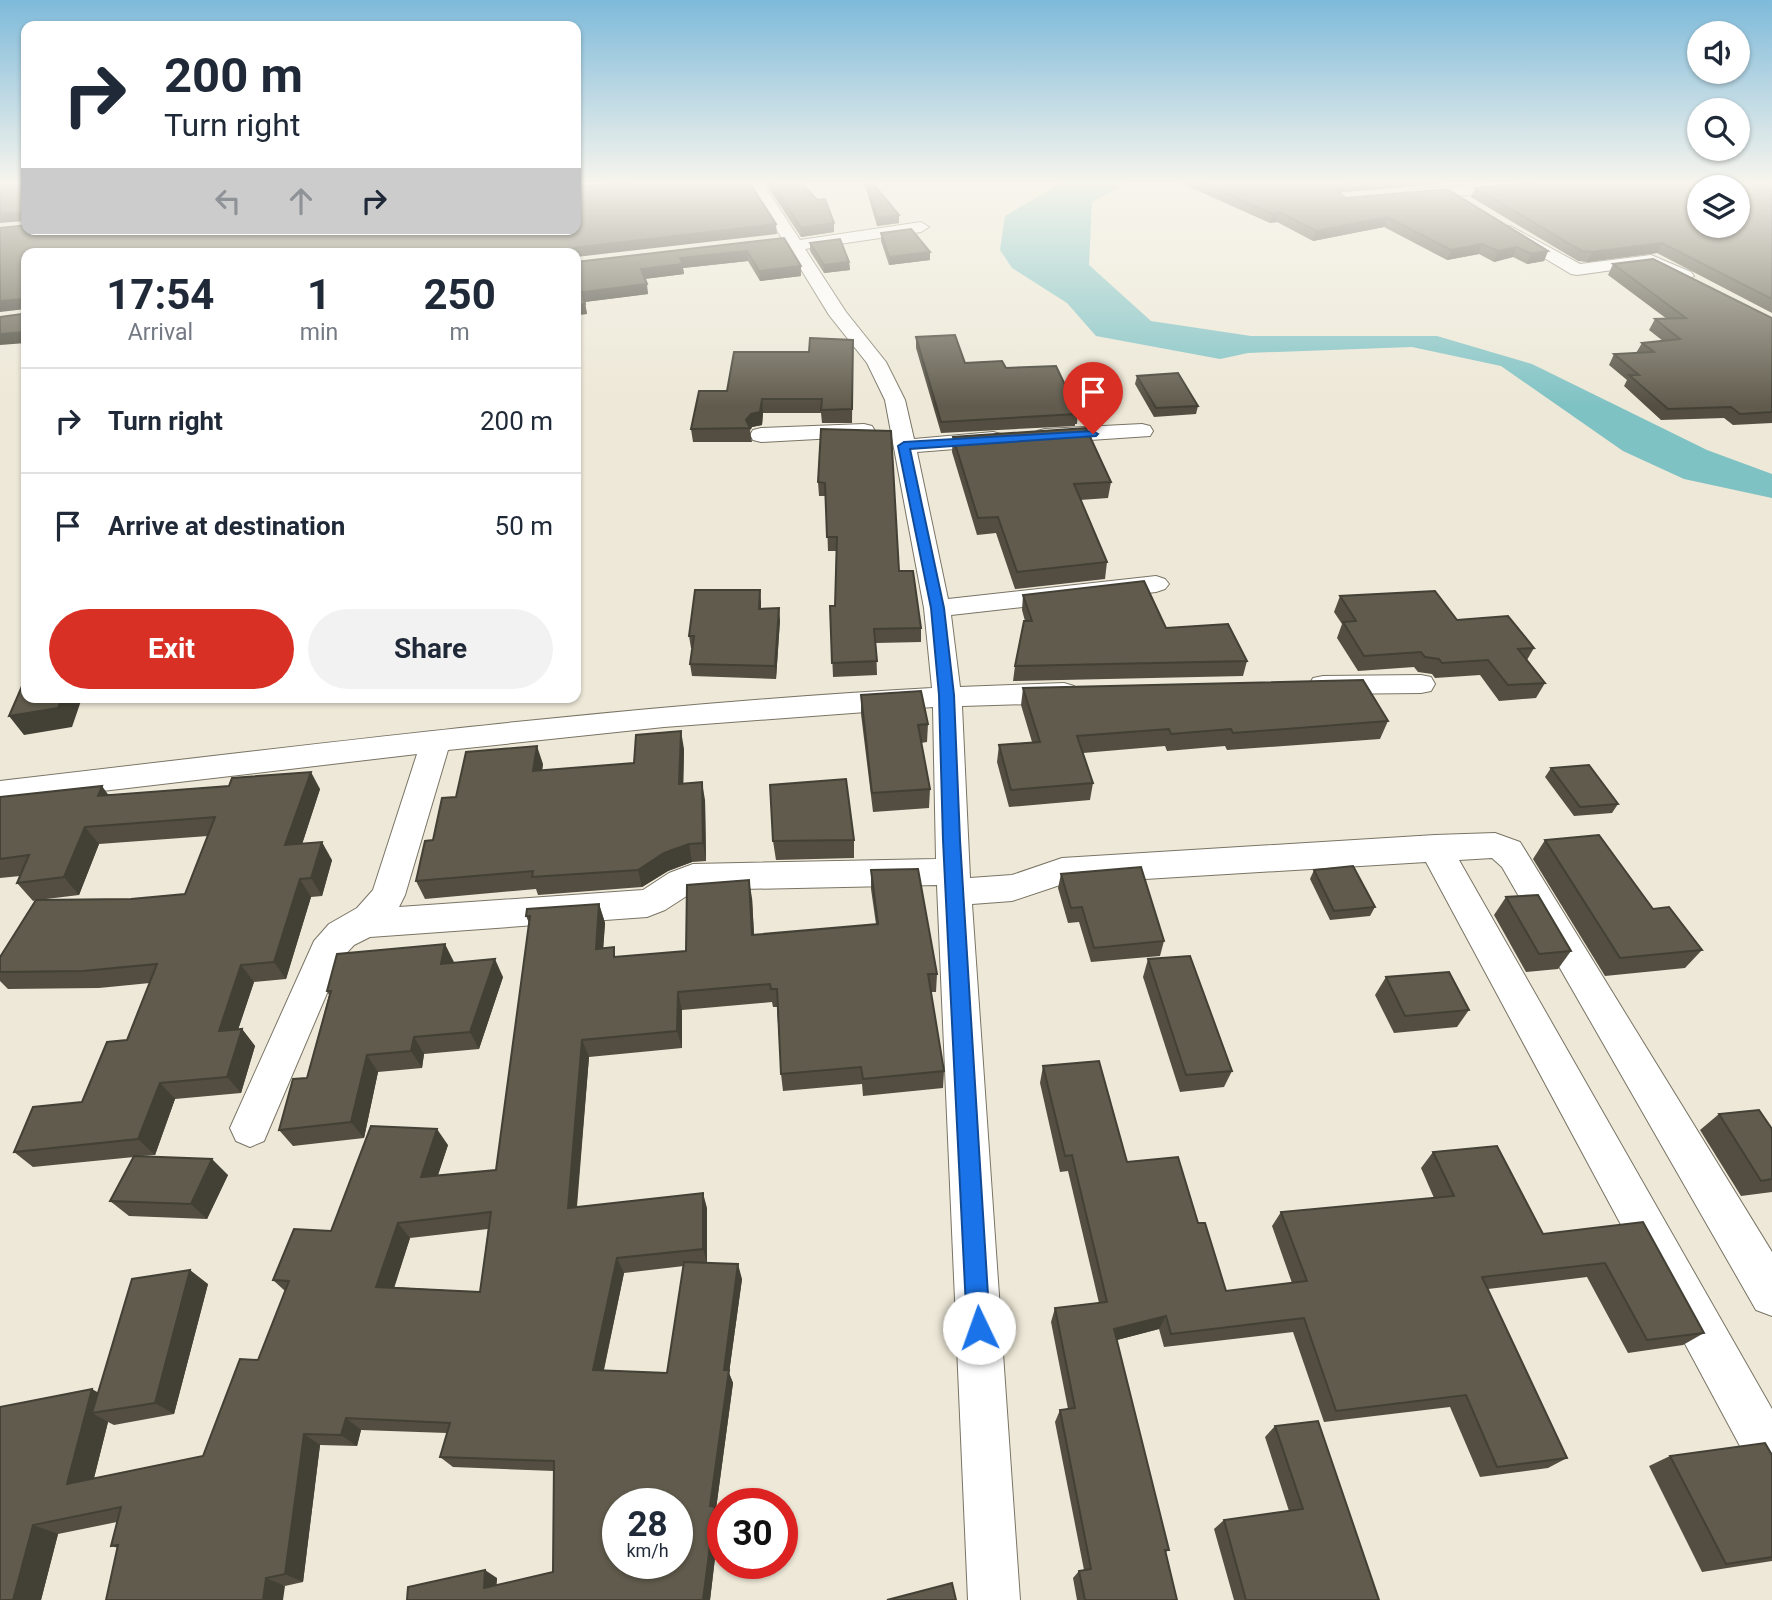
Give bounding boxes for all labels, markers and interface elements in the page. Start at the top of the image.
map controls [1687,21,1750,238]
button: sound [1687,21,1750,84]
text: 200 m [164,47,303,104]
icon: right [49,49,140,140]
button: search [1687,98,1750,161]
text: Turn right [164,106,300,144]
button: layers [1687,175,1750,238]
icon: left [209,182,247,220]
icon: ahead [282,182,320,220]
icon: right [355,182,393,220]
text: 17:54 [106,270,214,319]
text: 1 [307,270,331,319]
text: 250 [423,270,496,319]
text: Arrival [128,319,193,346]
text: min [300,319,338,346]
text: m [450,319,470,346]
pin [1063,362,1123,434]
icon: arrive [1074,373,1112,411]
icon: right [49,402,87,440]
text: Turn right [108,406,223,436]
text: 200 m [480,406,553,436]
icon: arrive [49,507,87,545]
text: Arrive at destination [108,511,345,541]
text: 50 m [495,511,553,541]
button: Exit [49,609,294,689]
button: Share [308,609,553,689]
position arrow [942,1291,1016,1365]
speed limit sign: 30 [707,1488,798,1579]
text: 28 [627,1504,668,1545]
text: km/h [626,1540,669,1561]

